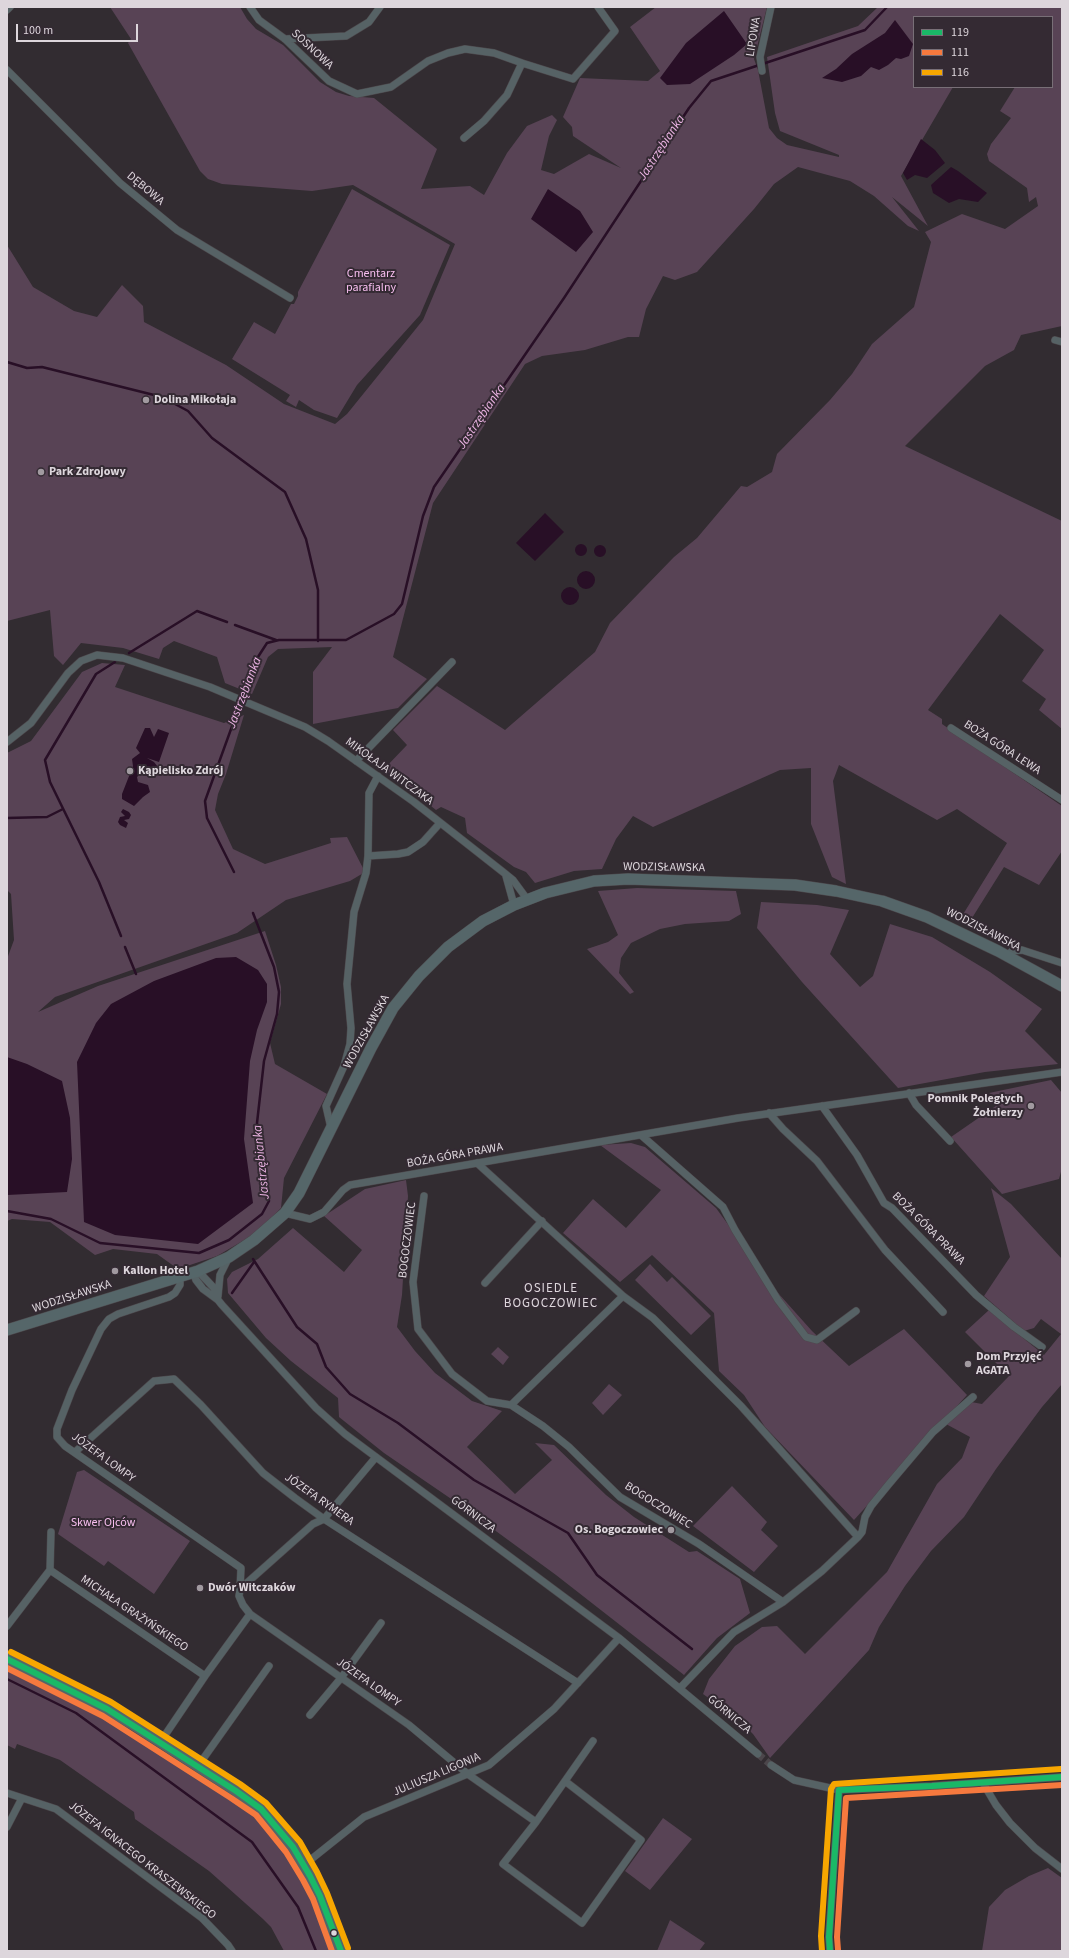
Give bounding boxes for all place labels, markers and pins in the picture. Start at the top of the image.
place label: Dolina Mikołaja [154,393,236,407]
marker: Dolina Mikołaja [141,395,151,405]
place label: Park Zdrojowy [49,465,126,479]
marker: Park Zdrojowy [36,467,46,477]
place label: Kąpielisko Zdrój [138,764,223,778]
marker: Kąpielisko Zdrój [125,766,135,776]
place label: Pomnik Poległych Żołnierzy [928,1092,1023,1120]
marker: Pomnik Poległych Żołnierzy [1026,1101,1036,1111]
place label: Kallon Hotel [123,1264,188,1278]
marker: Kallon Hotel [110,1266,120,1276]
place label: Dom Przyjęć AGATA [976,1350,1042,1378]
marker: Dom Przyjęć AGATA [963,1359,973,1369]
place label: Os. Bogoczowiec [575,1523,663,1537]
marker: Os. Bogoczowiec [666,1525,676,1535]
place label: Dwór Witczaków [208,1581,296,1595]
marker: Dwór Witczaków [195,1583,205,1593]
unlabelled marker [329,1928,339,1938]

